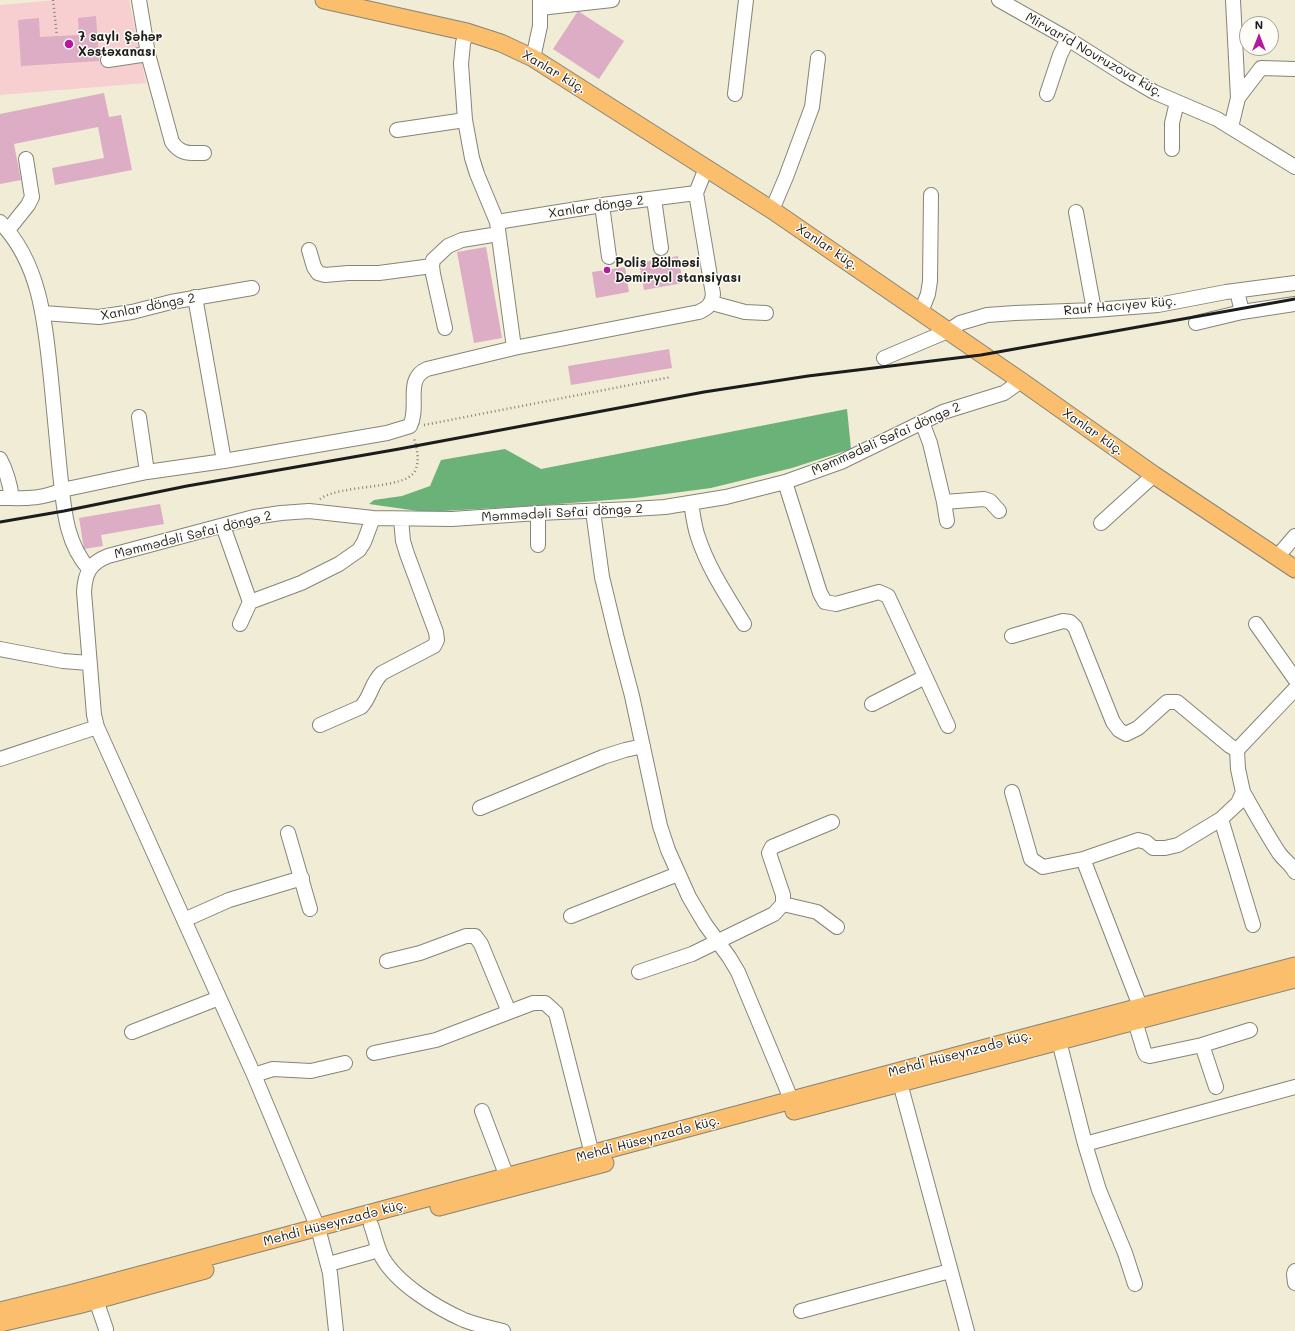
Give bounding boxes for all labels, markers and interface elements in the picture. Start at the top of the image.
street label: Mirvarid Novruzova küç. [1022,9,1166,101]
north arrow [1239,16,1279,56]
text: N [1255,17,1263,32]
place label: 7 saylı Şəhər Xəstəxanası [78,29,162,60]
marker: 7 saylı Şəhər Xəstəxanası [63,38,75,50]
street label: Xanlar küç. [519,47,589,97]
street label: Xanlar döngə 2 [547,193,645,221]
street label: Xanlar küç. [793,221,861,273]
place label: Polis Bölməsi Dəmiryol stansiyası [615,255,742,286]
marker: Polis Bölməsi Dəmiryol stansiyası [602,265,612,275]
street label: Xanlar döngə 2 [99,290,197,324]
street label: Rauf Hacıyev küç. [1063,293,1177,319]
street label: Məmmədəli Səfai döngə 2 [809,399,963,479]
street label: Xanlar küç. [1059,405,1127,459]
street label: Məmmədəli Səfai döngə 2 [481,501,643,525]
street label: Məmmədəli Səfai döngə 2 [113,508,273,562]
street label: Mehdi Hüseynzadə küç. [886,1027,1034,1081]
street label: Mehdi Hüseynzadə küç. [574,1112,722,1166]
street label: Mehdi Hüseynzadə küç. [261,1196,409,1250]

